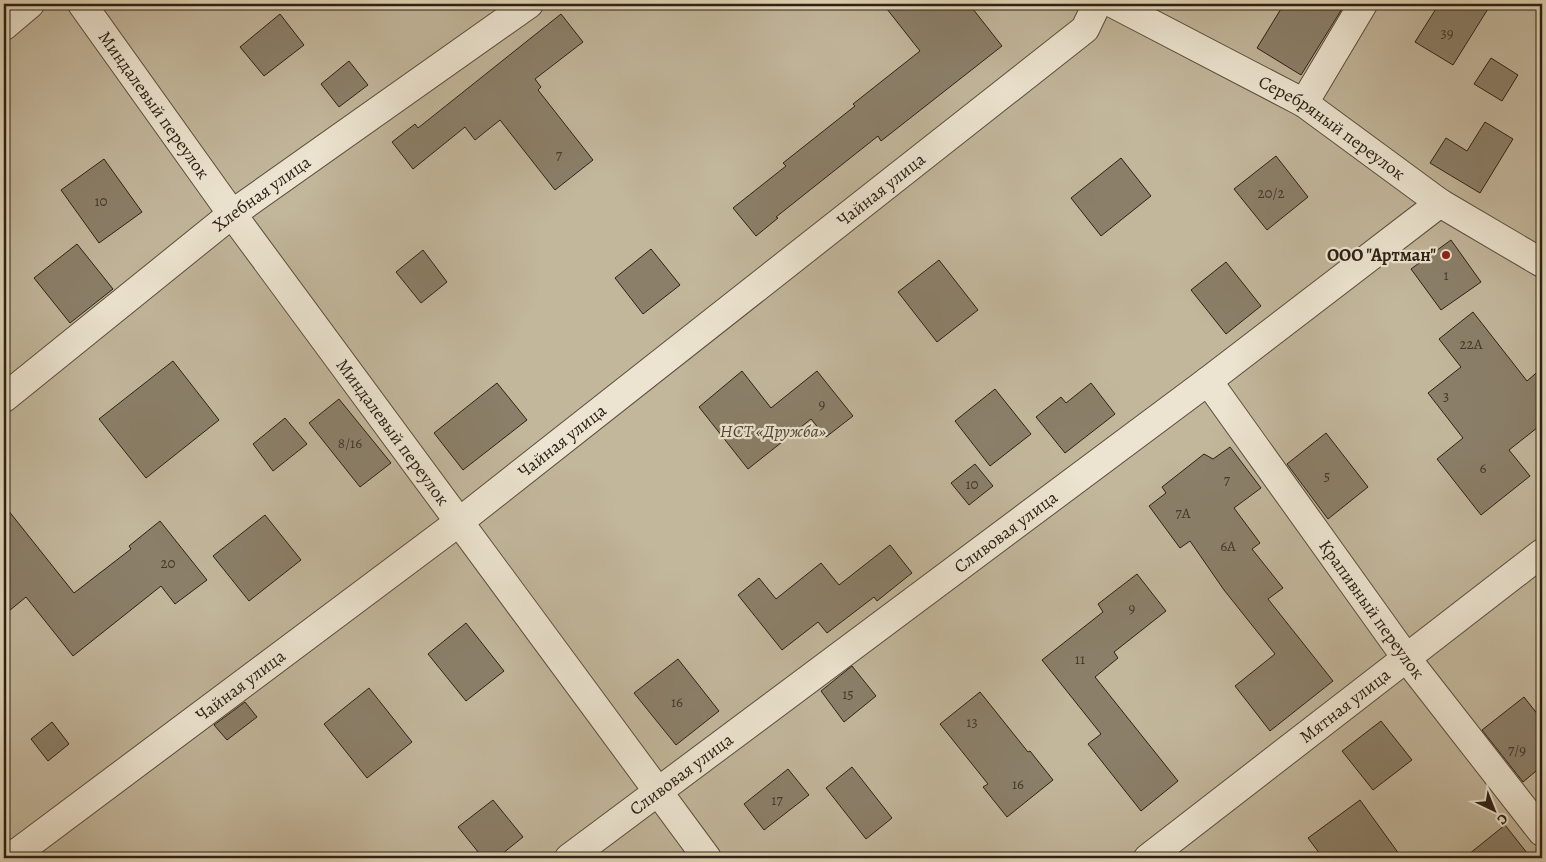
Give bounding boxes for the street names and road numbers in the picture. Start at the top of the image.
street label: Миндалевый переулок [93,26,215,184]
street label: Серебряный переулок [1255,70,1410,186]
street label: Чайная улица [832,147,931,232]
street label: Хлебная улица [208,150,316,237]
street label: Миндалевый переулок [331,354,455,510]
street label: Чайная улица [513,398,612,483]
street label: Сливовая улица [949,485,1063,579]
street label: Крапивный переулок [1313,535,1430,684]
street label: Чайная улица [191,644,291,727]
street label: Мятная улица [1294,662,1396,748]
street label: Сливовая улица [624,727,738,821]

